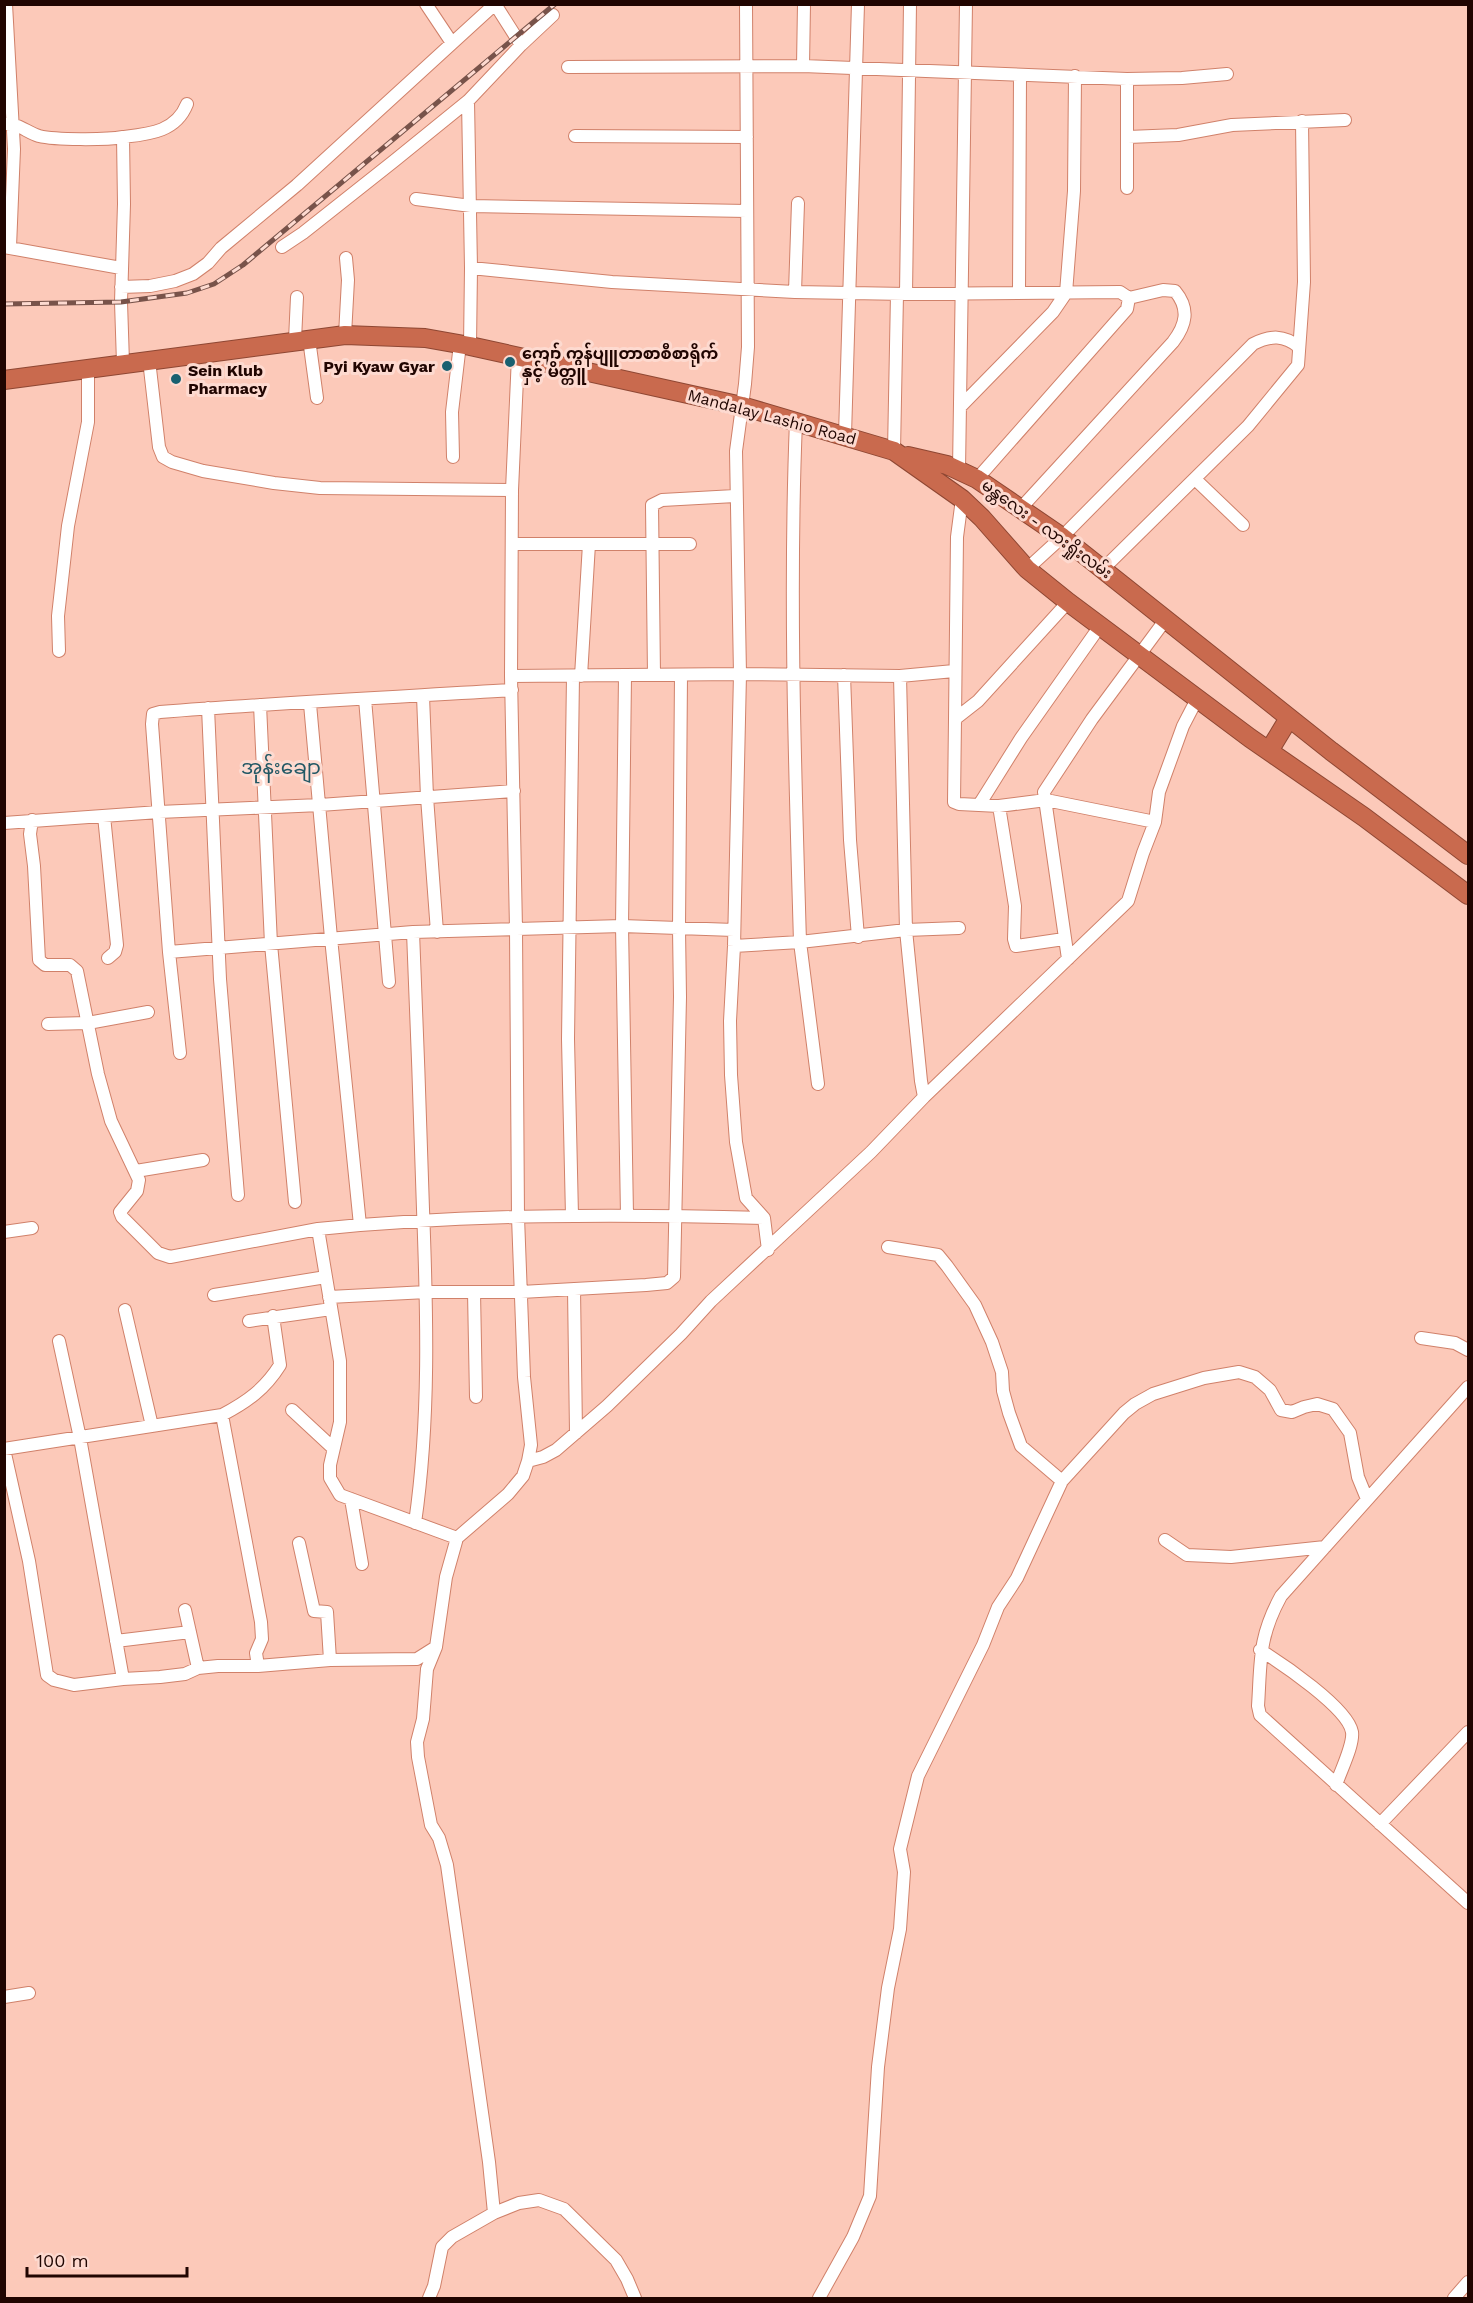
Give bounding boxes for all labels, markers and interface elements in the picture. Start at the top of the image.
place label: ကျော် ကွန်ပျူတာစာစီစာရိုက် နှင့် မိတ္တူ [522,342,719,385]
marker: ကျော် ကွန်ပျူတာစာစီစာရိုက် နှင့် မိတ္တူ [503,355,517,369]
place label: Pyi Kyaw Gyar [323,357,435,376]
marker: Pyi Kyaw Gyar [440,359,454,373]
place label: Sein Klub Pharmacy [188,361,268,398]
marker: Sein Klub Pharmacy [169,372,183,386]
street label: Mandalay Lashio Road [686,385,858,449]
street label: မန္တလေး - လားရှိုးလမ်း [976,474,1117,586]
district label: အုန်းချော [241,753,321,784]
scale bar [27,2240,188,2278]
text: 100 m [36,2250,89,2271]

